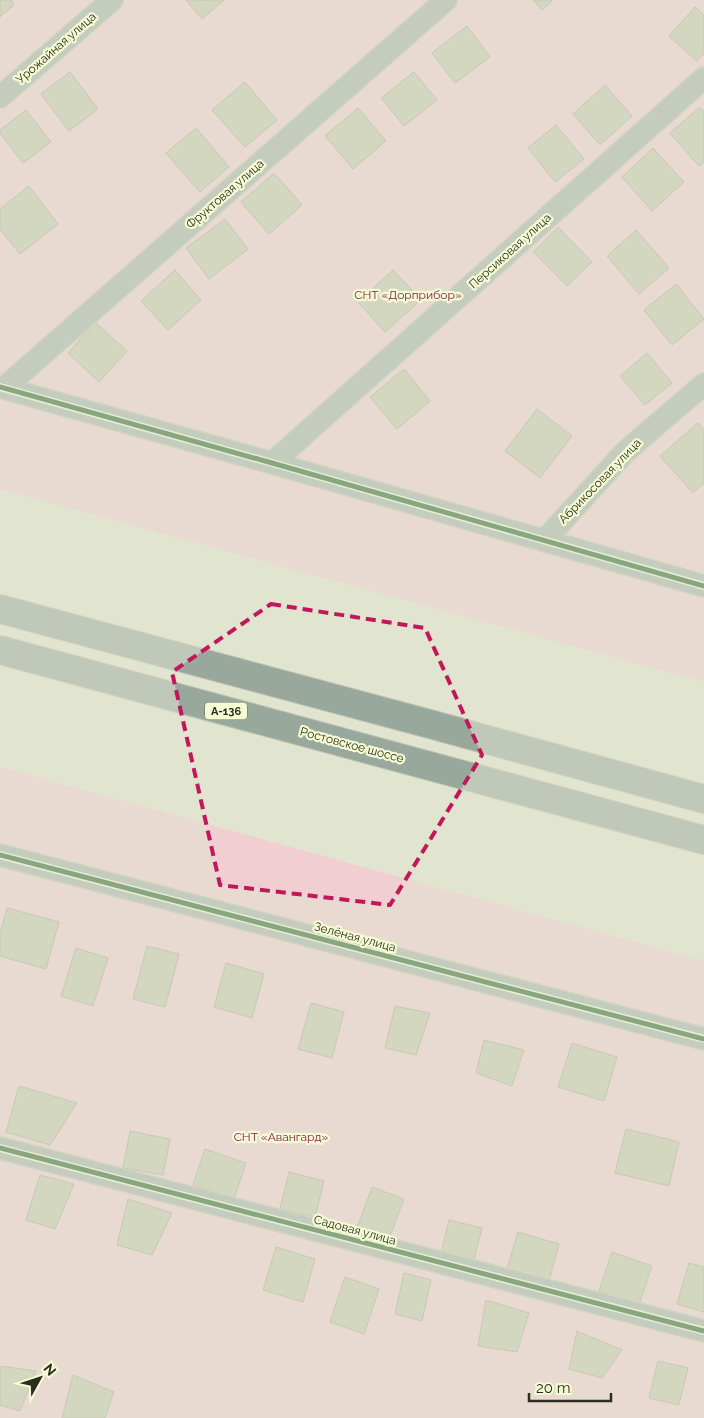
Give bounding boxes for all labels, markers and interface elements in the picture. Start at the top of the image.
street label: Урожайная улица [13,9,99,87]
street label: Фруктовая улица [183,156,267,232]
street label: Персиковая улица [466,210,554,292]
park label: СНТ «Дорприбор» [354,288,462,302]
street label: Абрикосовая улица [556,436,644,526]
road number: А-136 [205,702,247,719]
street label: Ростовское шоссе [298,724,406,766]
street label: Зелёная улица [313,919,397,955]
park label: СНТ «Авангард» [234,1130,328,1144]
street label: Садовая улица [312,1212,398,1248]
north arrow [15,1353,65,1403]
text: N [40,1360,60,1379]
scale bar [529,1370,612,1402]
text: 20 m [536,1379,571,1397]

